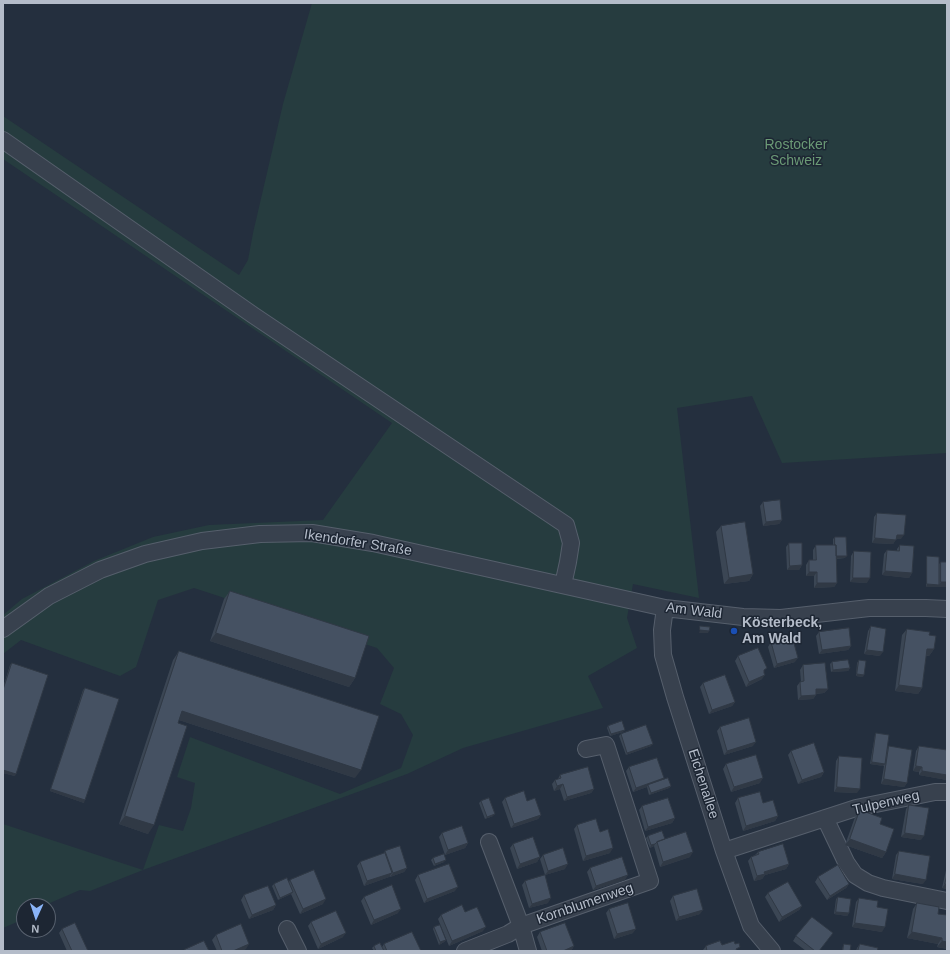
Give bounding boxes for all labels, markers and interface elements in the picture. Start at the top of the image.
park label: Rostocker Schweiz [764,137,828,170]
street label: Ikendorfer Straße [303,526,413,560]
street label: Am Wald [665,599,723,623]
place label: Kösterbeck, Am Wald [742,615,822,648]
marker: Kösterbeck, Am Wald [729,626,739,636]
street label: Eichenallee [684,747,722,821]
street label: Tulpenweg [851,787,921,819]
street label: Kornblumenweg [534,880,636,928]
north arrow [16,898,56,938]
text: N [31,923,40,935]

